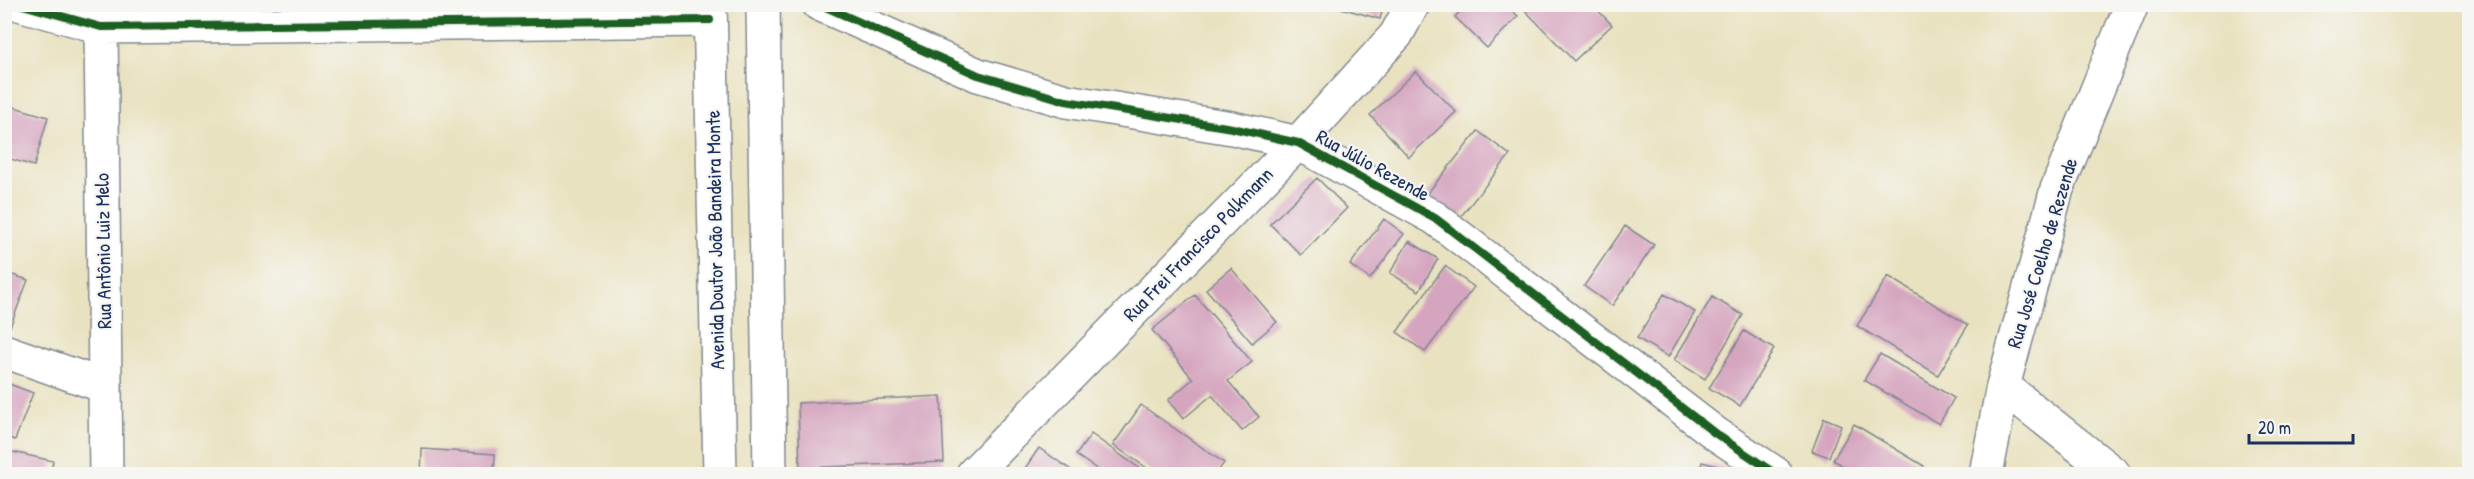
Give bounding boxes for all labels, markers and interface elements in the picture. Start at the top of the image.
street label: Avenida Doutor João Bandeira Monte [699,110,730,370]
street label: Rua Júlio Rezende [1312,122,1435,207]
street label: Rua José Coelho de Rezende [2000,155,2083,351]
street label: Rua Frei Francisco Polkmann [1117,161,1279,327]
street label: Rua Antônio Luiz Melo [88,173,117,329]
scale bar [2249,407,2352,445]
text: 20 m [2258,415,2291,440]

